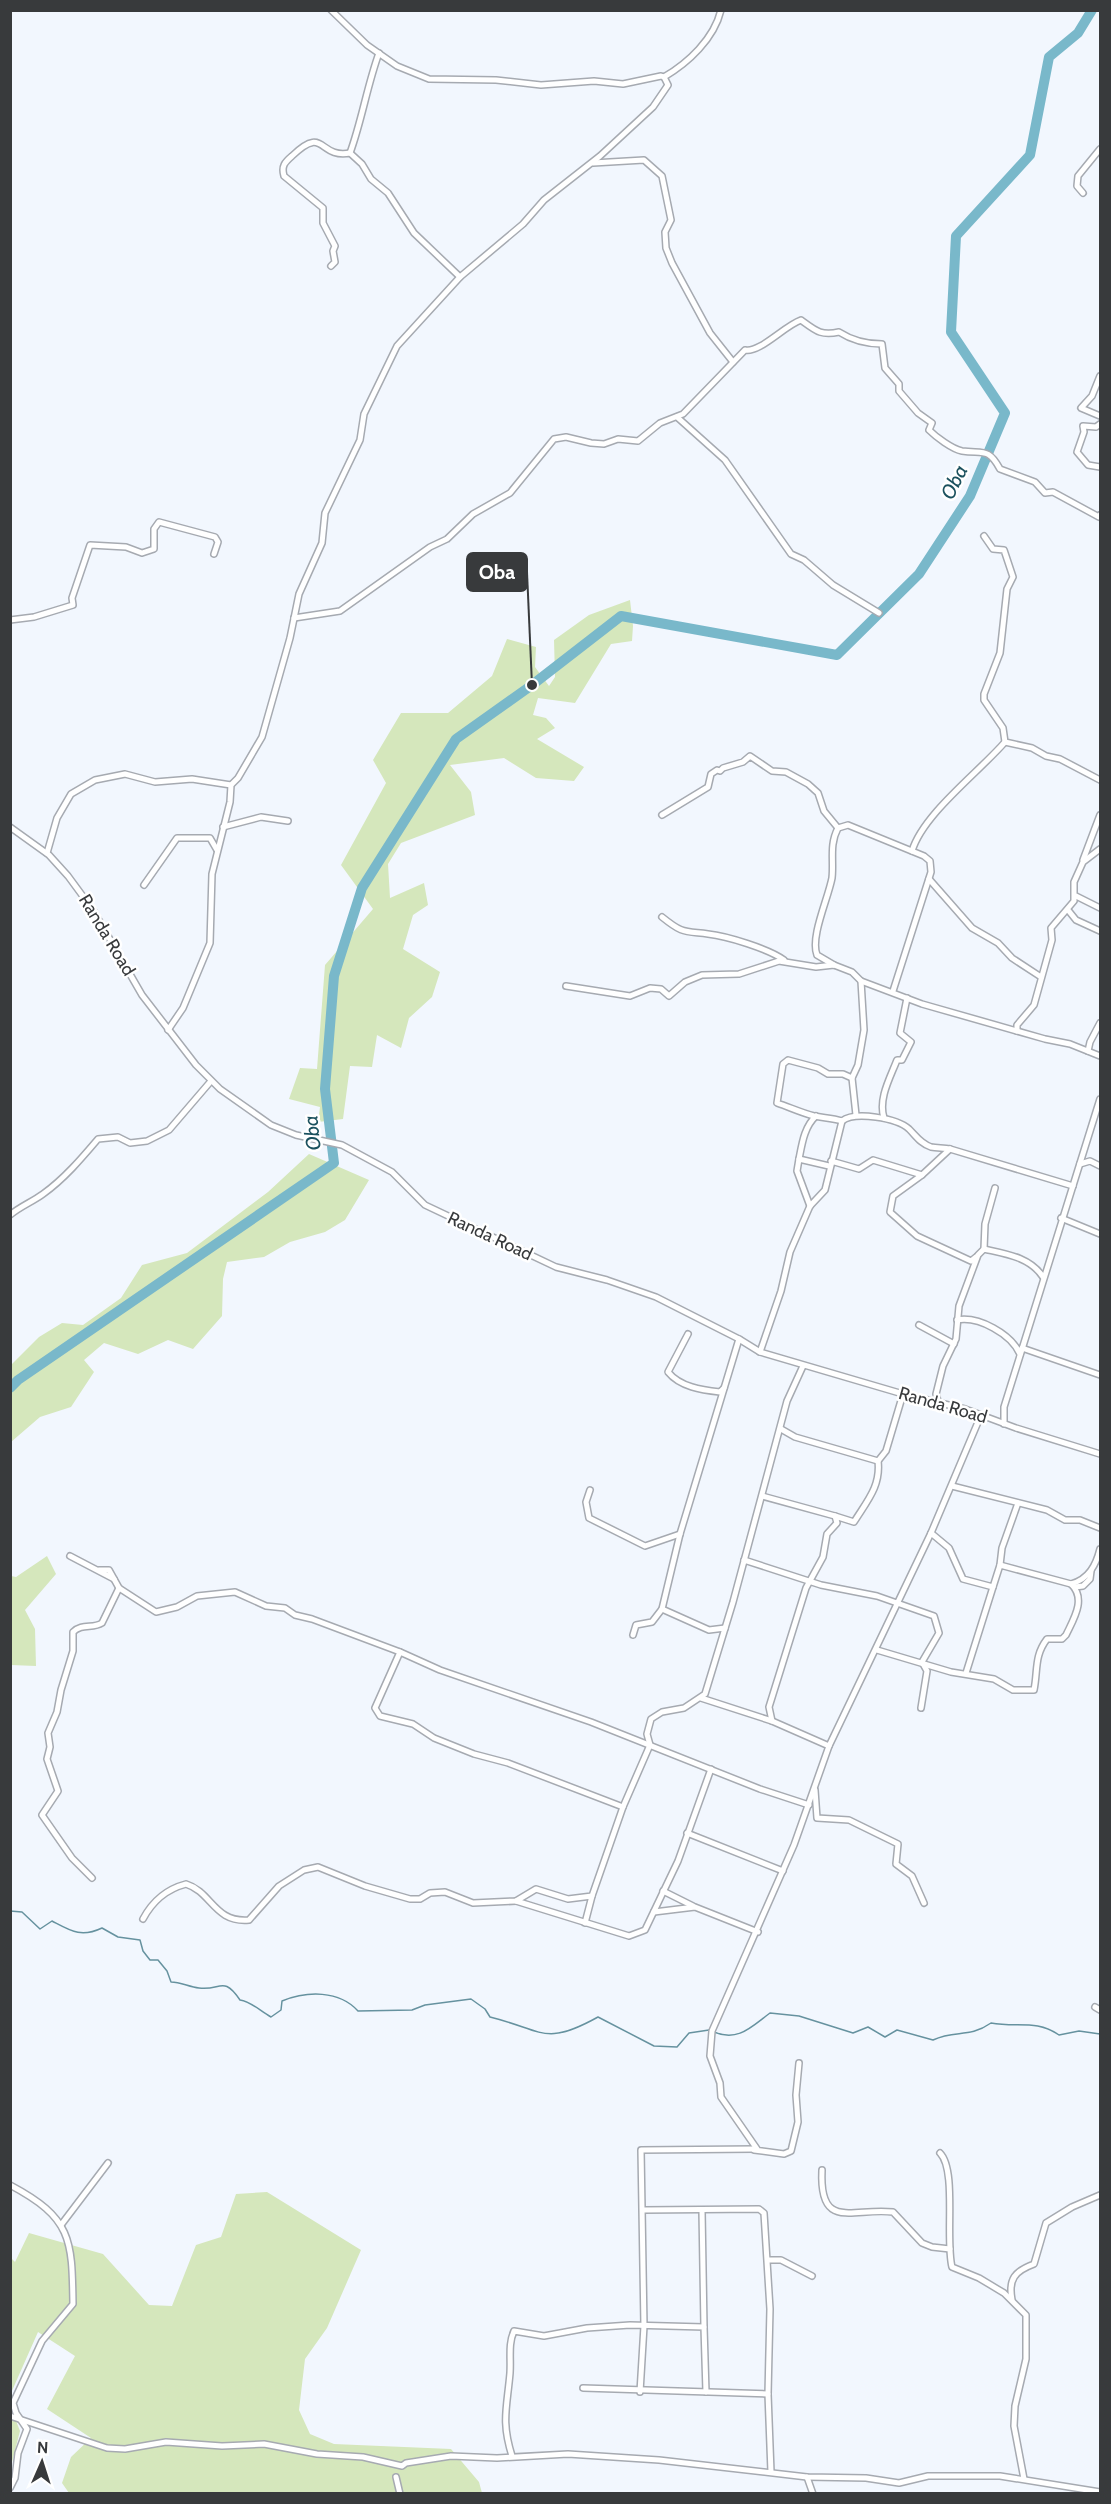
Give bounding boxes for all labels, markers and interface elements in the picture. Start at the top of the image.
water label: Oba [935,461,973,503]
callout: Oba [467,553,527,591]
text: Oba [479,560,515,584]
street label: Randa Road [74,890,140,980]
water label: Oba [298,1114,326,1152]
street label: Randa Road [444,1207,536,1265]
street label: Randa Road [896,1382,990,1428]
north arrow [12,2432,72,2492]
text: N [37,2438,49,2457]

